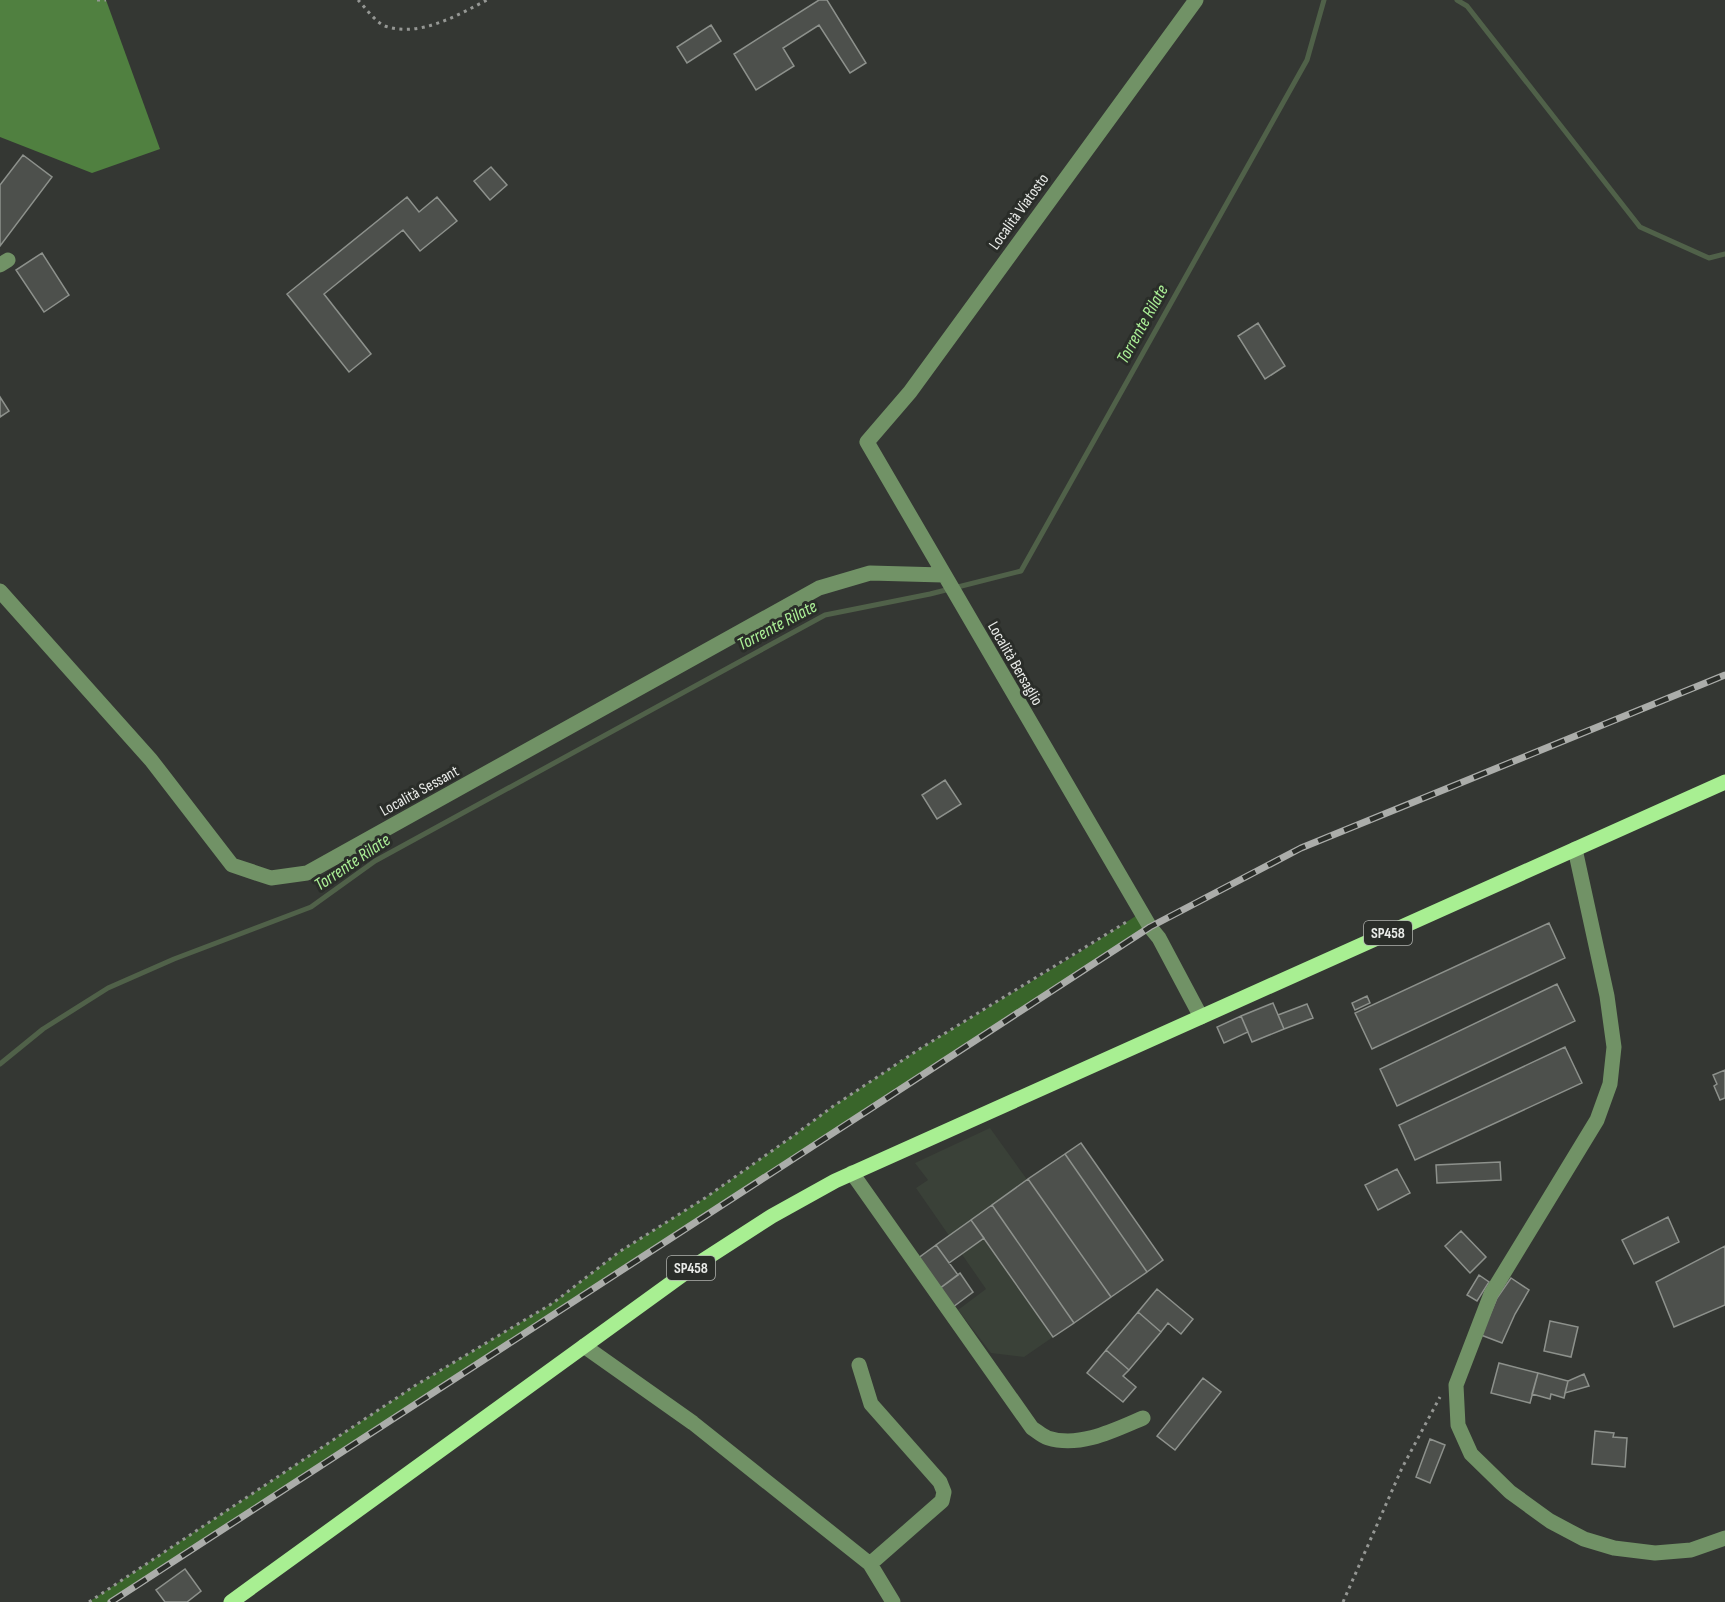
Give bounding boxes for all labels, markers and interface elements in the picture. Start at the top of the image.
street label: Località Viatosto [985,170,1053,254]
water label: Torrente Rilate [1112,281,1173,367]
water label: Torrente Rilate [734,596,821,655]
street label: Località Bersaglio [983,618,1046,709]
street label: Località Sessant [377,762,463,821]
water label: Torrente Rilate [310,829,394,895]
road number: SP458 [1364,921,1412,945]
road number: SP458 [667,1256,715,1280]

